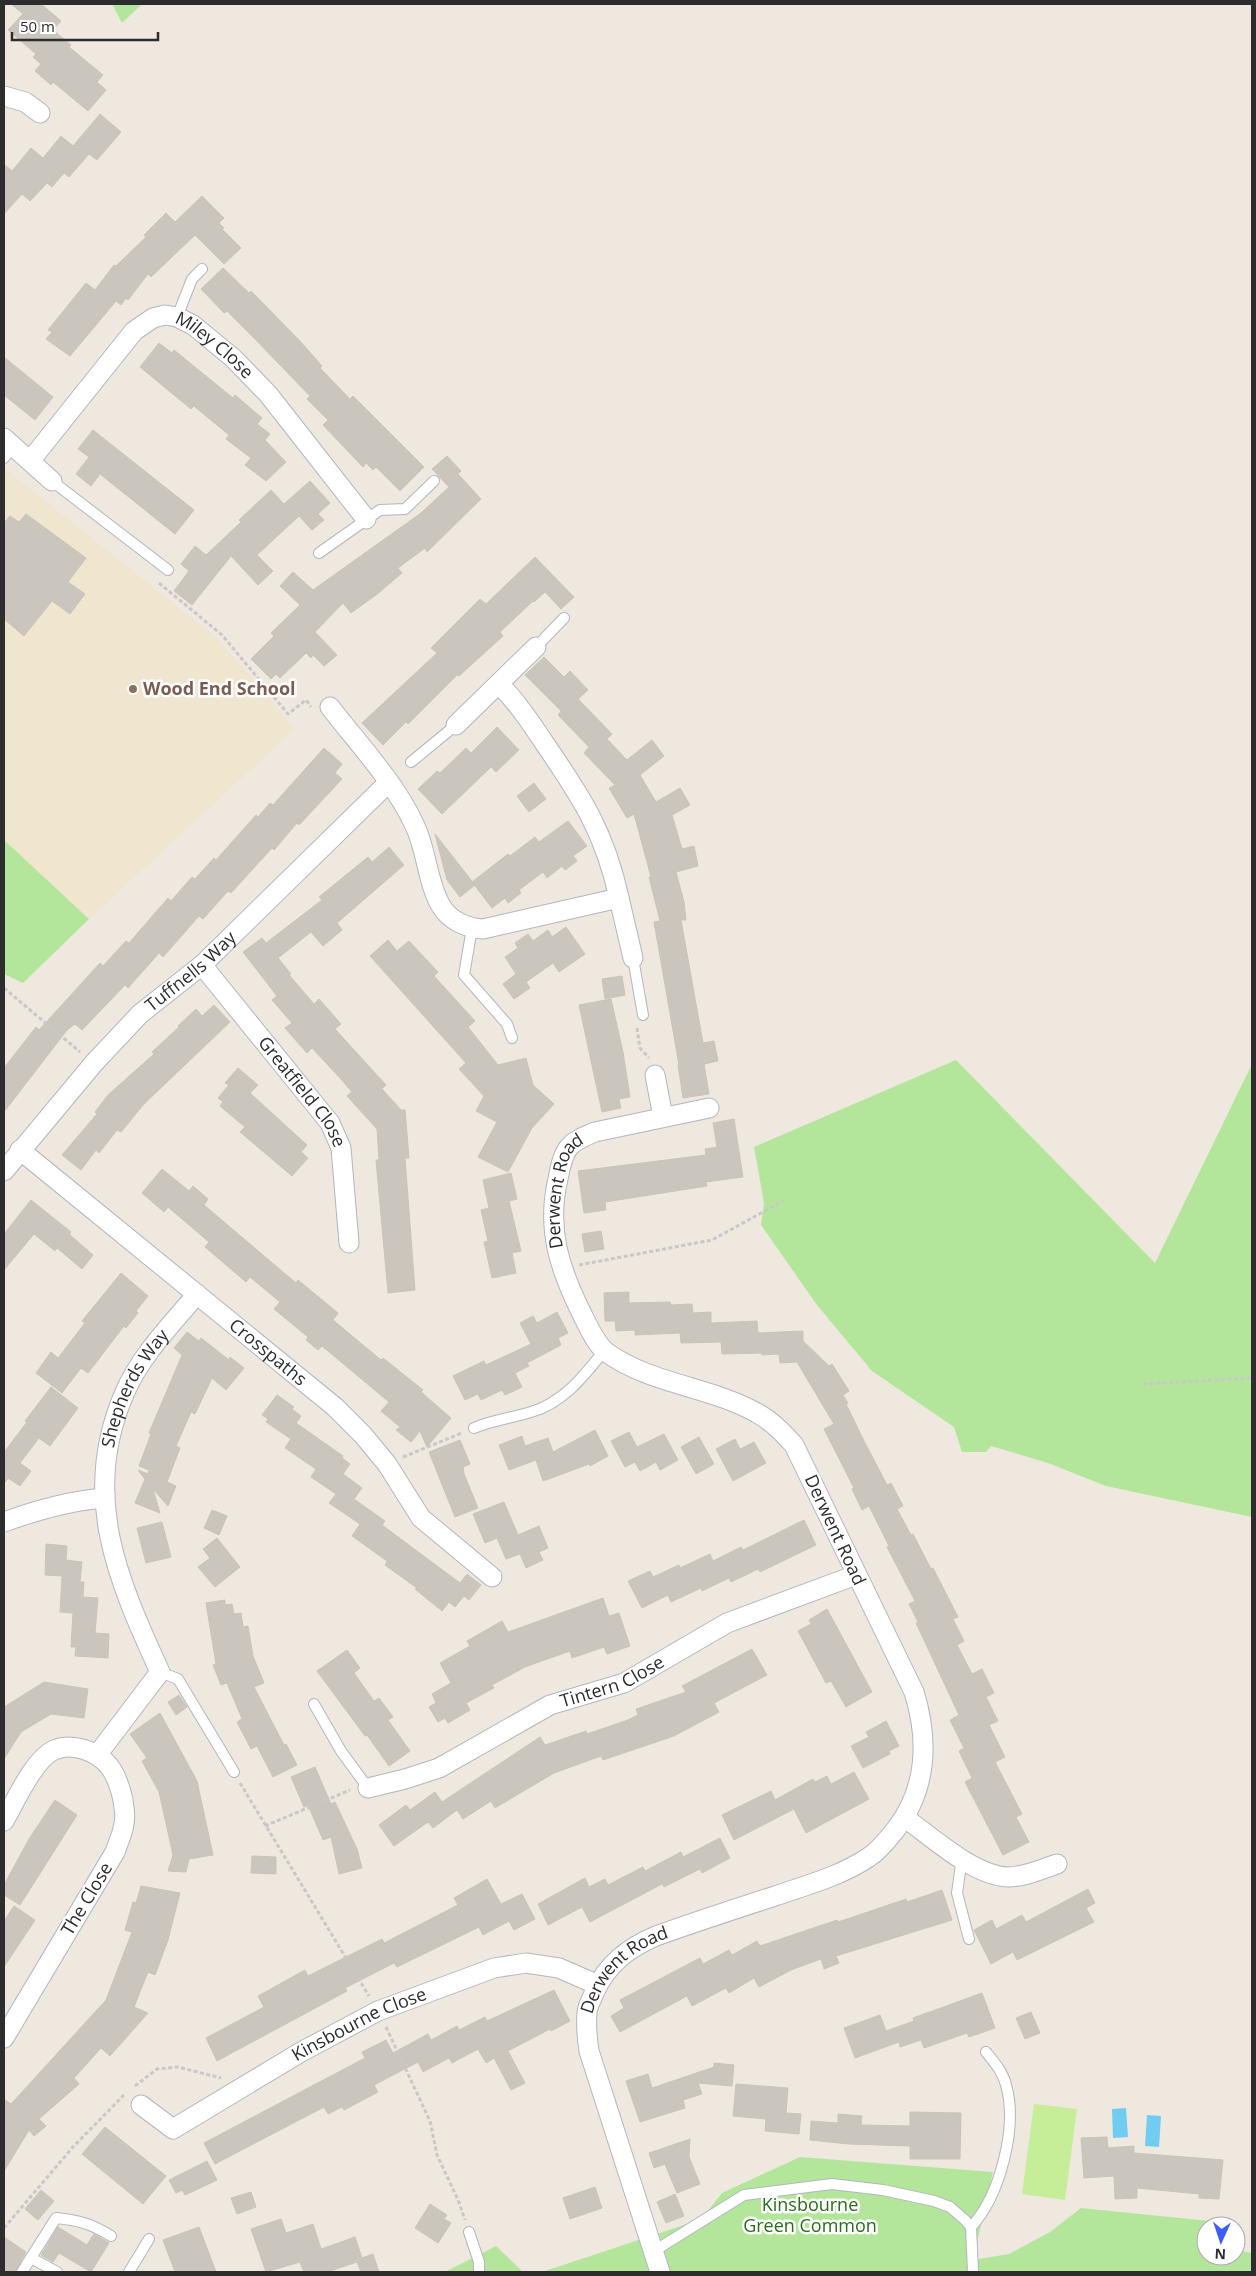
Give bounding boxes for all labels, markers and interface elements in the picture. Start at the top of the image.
scale bar [12,10,159,42]
text: 50 m [20,16,55,36]
street label: Miley Close [172,305,259,383]
place label: Wood End School [143,676,296,700]
marker: Wood End School [127,683,139,695]
street label: Tuffnells Way [140,925,241,1016]
street label: Greatfield Close [253,1031,352,1151]
street label: Derwent Road [540,1127,587,1251]
street label: Crosspaths [225,1313,312,1390]
street label: Shepherds Way [95,1323,174,1450]
street label: Derwent Road [800,1470,872,1589]
street label: Tintern Close [557,1649,668,1712]
street label: The Close [55,1858,117,1939]
street label: Derwent Road [574,1920,671,2016]
street label: Kinsbourne Close [287,1981,429,2066]
park label: Kinsbourne Green Common [743,2192,877,2237]
north arrow [1196,2216,1246,2266]
text: N [1214,2245,1226,2264]

